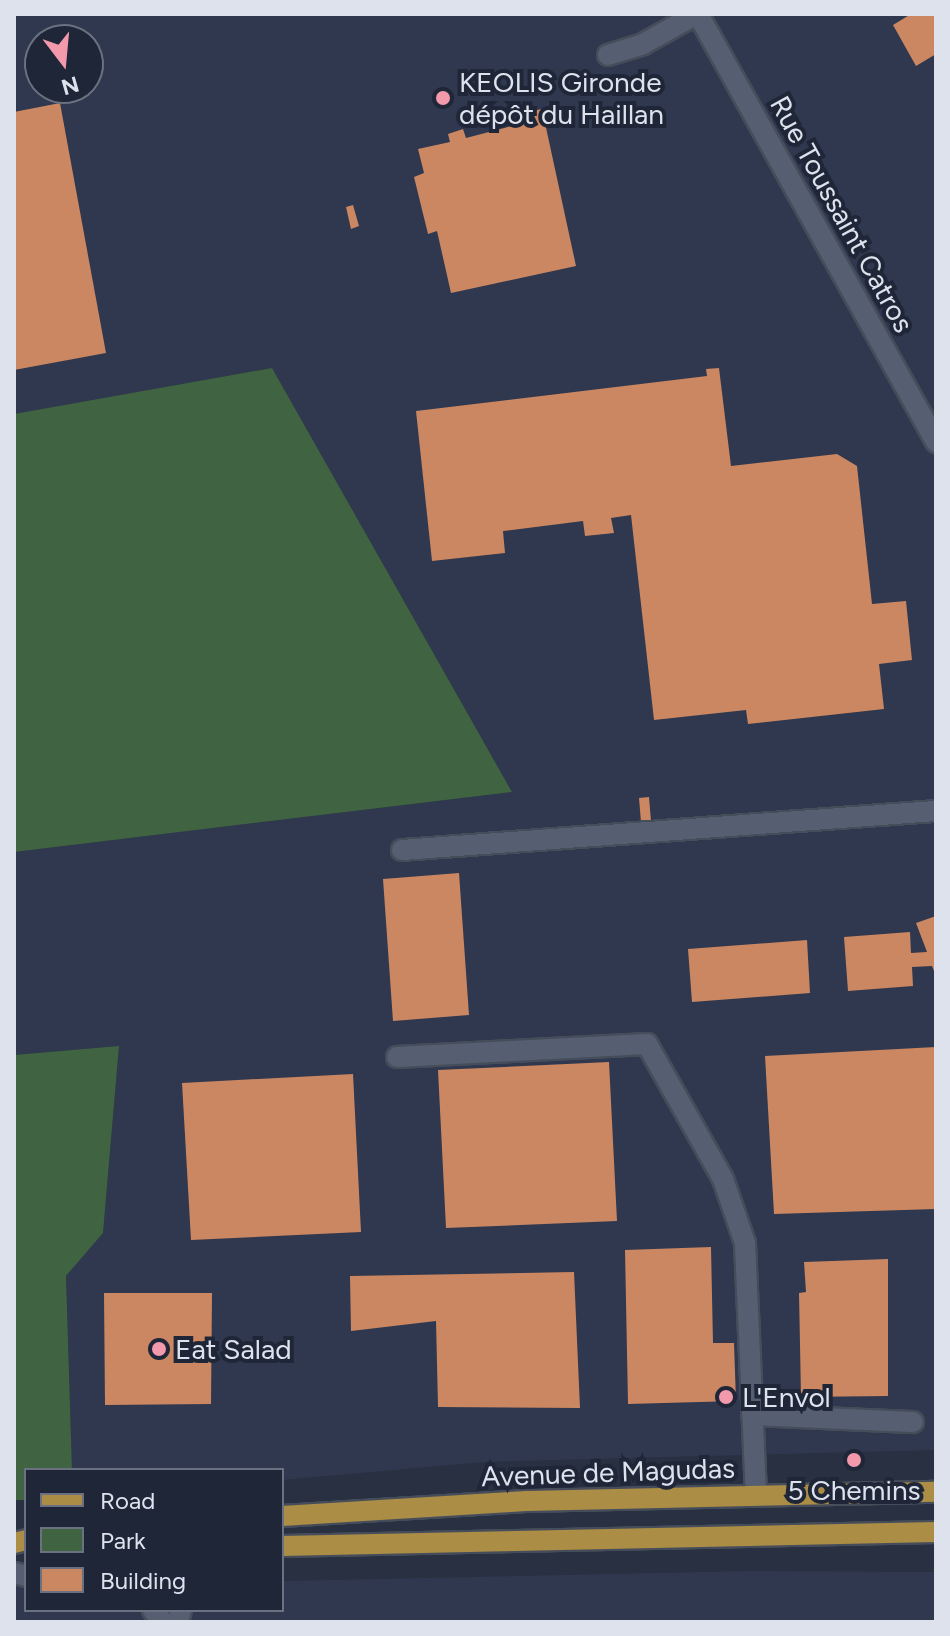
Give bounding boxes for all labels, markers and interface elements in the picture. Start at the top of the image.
north arrow [24,24,104,104]
place label: KEOLIS Gironde dépôt du Haillan [459,65,664,131]
text: N [58,70,82,101]
marker: KEOLIS Gironde dépôt du Haillan [434,89,452,107]
street label: Rue Toussaint Catros [763,90,921,338]
place label: Eat Salad [175,1332,292,1366]
marker: Eat Salad [150,1340,168,1358]
place label: L'Envol [742,1380,831,1414]
marker: L'Envol [717,1388,735,1406]
street label: Avenue de Magudas [481,1451,735,1493]
marker: 5 Chemins [845,1451,863,1469]
legend [24,1468,284,1612]
place label: 5 Chemins [787,1473,921,1507]
text: Road [100,1486,155,1515]
text: Park [100,1526,146,1555]
text: Building [100,1566,186,1595]

